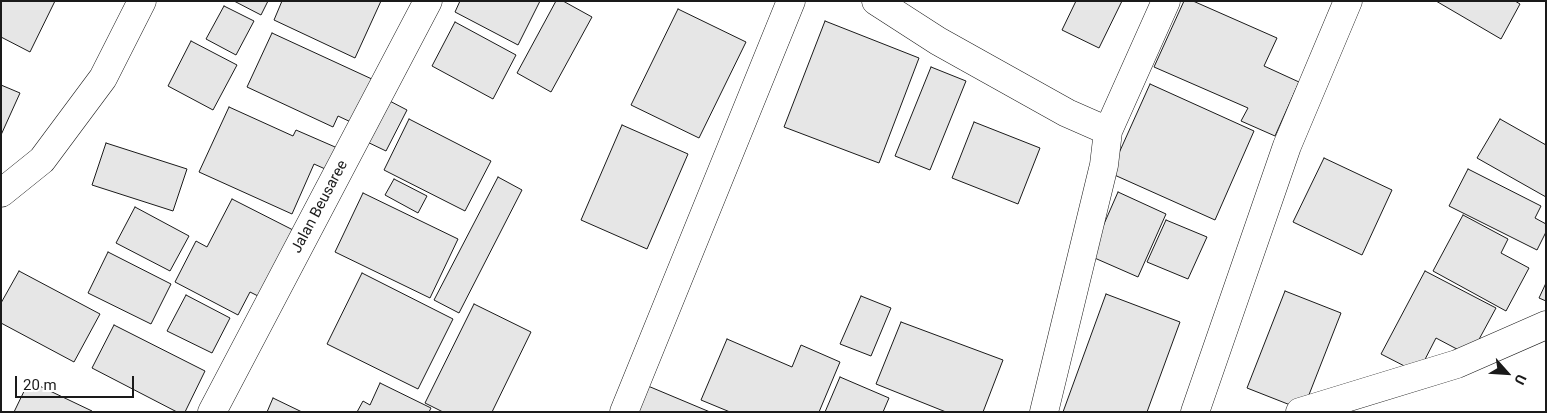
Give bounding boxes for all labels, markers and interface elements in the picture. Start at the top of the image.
street label: Jalan Beusaree [288,157,352,257]
north arrow [1482,348,1532,398]
scale bar [18,366,136,398]
text: U [1511,372,1530,387]
text: 20 m [23,376,57,394]

